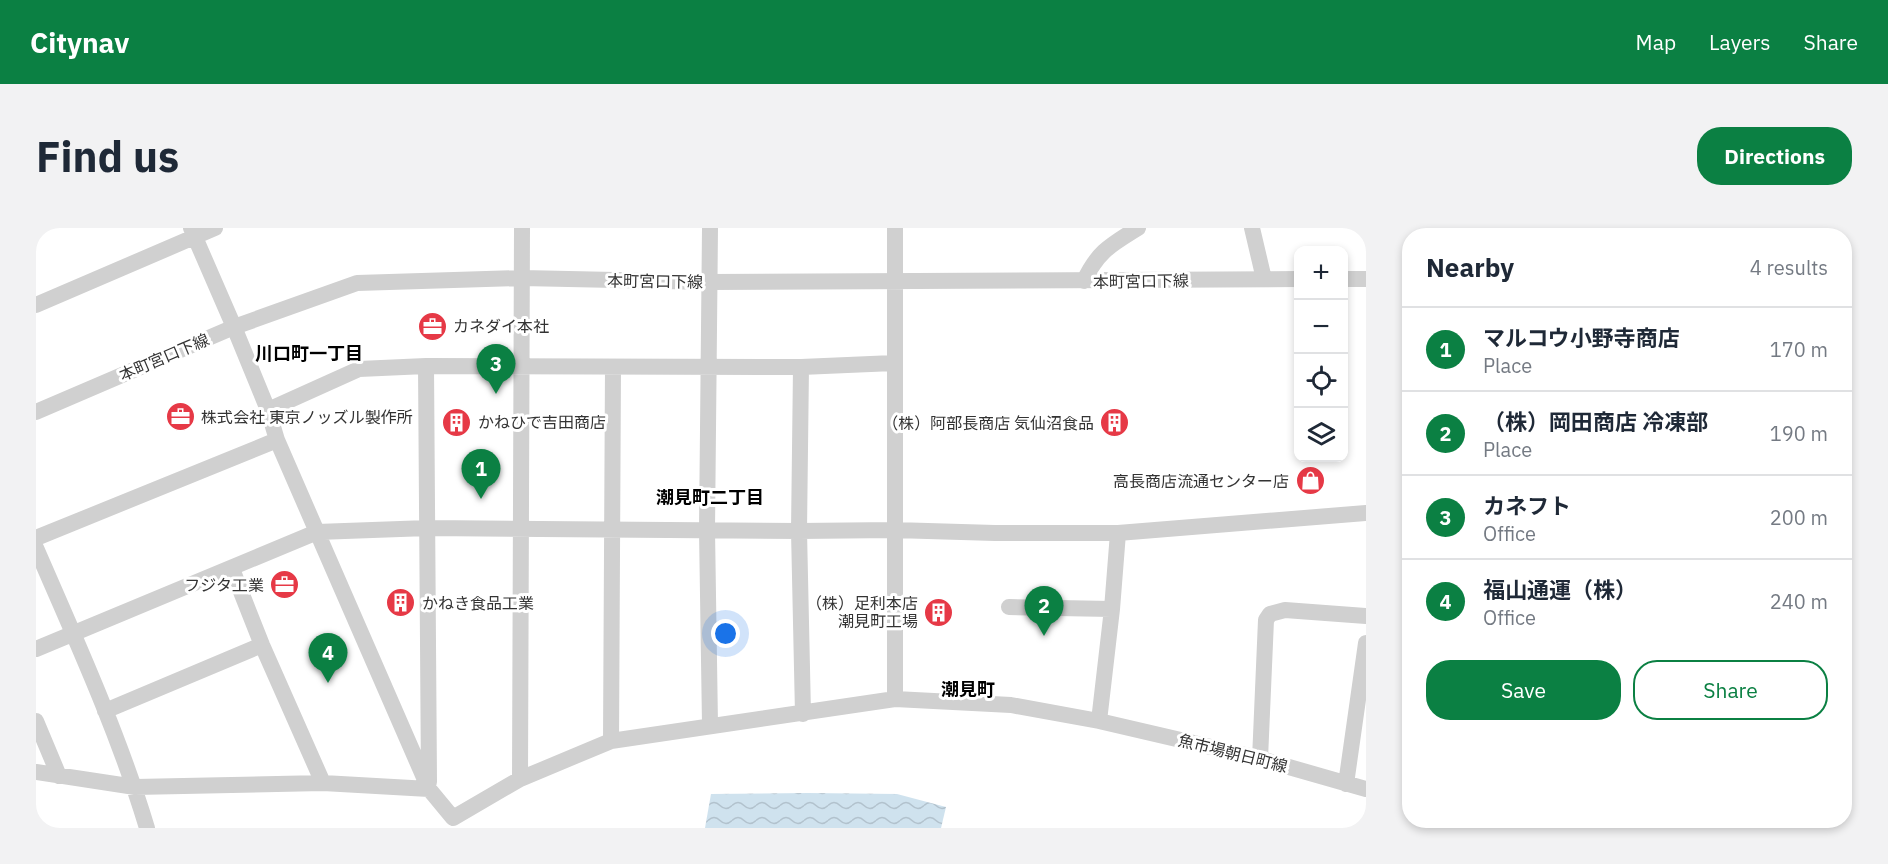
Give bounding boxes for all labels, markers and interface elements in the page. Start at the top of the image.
text: Citynav [30,24,129,61]
text: Map [1636,28,1676,56]
text: Layers [1709,28,1771,56]
text: Share [1804,28,1858,56]
button: Directions [1697,127,1852,185]
text: Find us [36,129,179,184]
map controls [1294,246,1348,462]
button: + [1294,246,1348,300]
text: Nearby [1426,250,1514,284]
text: 4 results [1750,254,1828,281]
street label: 本町宮口下線 [607,270,703,292]
street label: 本町宮口下線 [1093,270,1189,292]
button: − [1294,300,1348,354]
office icon: カネダイ本社 [416,310,448,342]
place label: カネダイ本社 [453,316,549,336]
text: マルコウ小野寺商店 [1483,323,1680,352]
street label: 本町宮口下線 [116,329,212,385]
text: 1 [1440,336,1452,363]
text: 170 m [1770,336,1828,363]
district label: 川口町一丁目 [255,342,363,365]
pin: 3 [476,344,516,394]
text: Place [1483,352,1532,379]
button: locate [1294,354,1348,408]
office icon: 株式会社 東京ノッズル製作所 [164,401,196,433]
building icon: かねひで吉田商店 [441,406,473,438]
place label: 株式会社 東京ノッズル製作所 [201,407,412,427]
building icon: （株）阿部長商店 気仙沼食品 [1099,407,1131,439]
text: （株）岡田商店 冷凍部 [1483,407,1708,436]
button: layers [1294,408,1348,462]
place label: かねひで吉田商店 [478,412,606,432]
place label: （株）阿部長商店 気仙沼食品 [882,413,1094,433]
text: 2 [1440,420,1452,447]
text: 190 m [1770,420,1828,447]
text: Place [1483,436,1532,463]
pin: 1 [462,450,500,499]
shop icon: 高長商店流通センター店 [1294,465,1326,497]
place label: 高長商店流通センター店 [1113,471,1289,491]
district label: 潮見町二丁目 [656,486,764,509]
text: カネフト [1483,491,1571,520]
text: 3 [1440,504,1452,531]
text: 200 m [1770,504,1828,531]
text: Office [1483,520,1536,547]
office icon: フジタ工業 [269,569,301,601]
place label: フジタ工業 [184,575,264,595]
text: 福山通運（株） [1483,575,1637,604]
pin: 2 [1024,586,1064,636]
building icon: かねき食品工業 [385,587,417,619]
text: 4 [1440,588,1452,615]
text: 240 m [1770,588,1828,615]
place label: かねき食品工業 [422,593,534,613]
place label: （株）足利本店 潮見町工場 [806,593,918,631]
building icon: （株）足利本店 潮見町工場 [923,596,955,628]
text: Office [1483,604,1536,631]
your location [711,619,740,648]
pin: 4 [308,634,348,683]
button: Save [1426,660,1621,720]
button: Share [1633,660,1828,720]
district label: 潮見町 [941,678,995,701]
street label: 魚市場朝日町線 [1176,730,1290,776]

